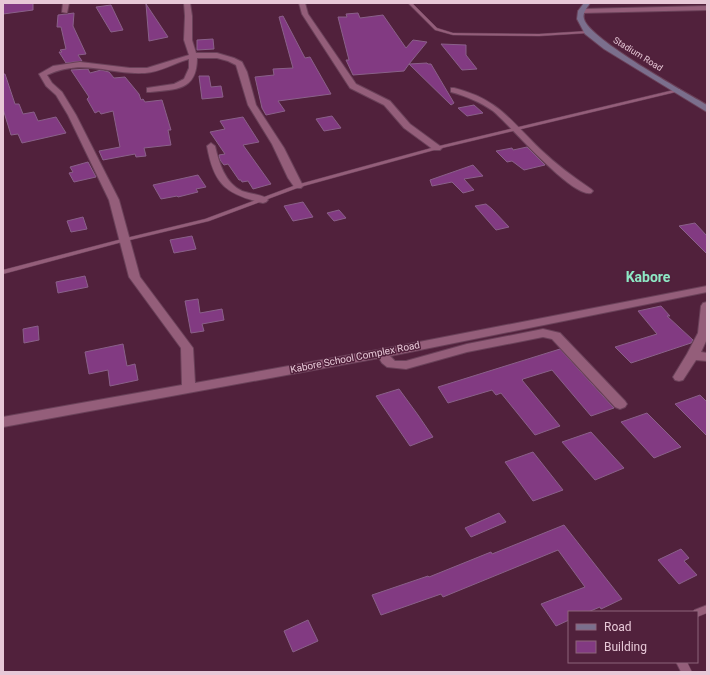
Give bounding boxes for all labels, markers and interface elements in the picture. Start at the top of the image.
street label: Stadium Road [612,35,664,73]
district label: Kabore [626,269,671,285]
street label: Kabore School Complex Road [289,339,421,375]
legend [568,611,698,663]
text: Road [604,620,632,634]
text: Building [604,640,647,654]

